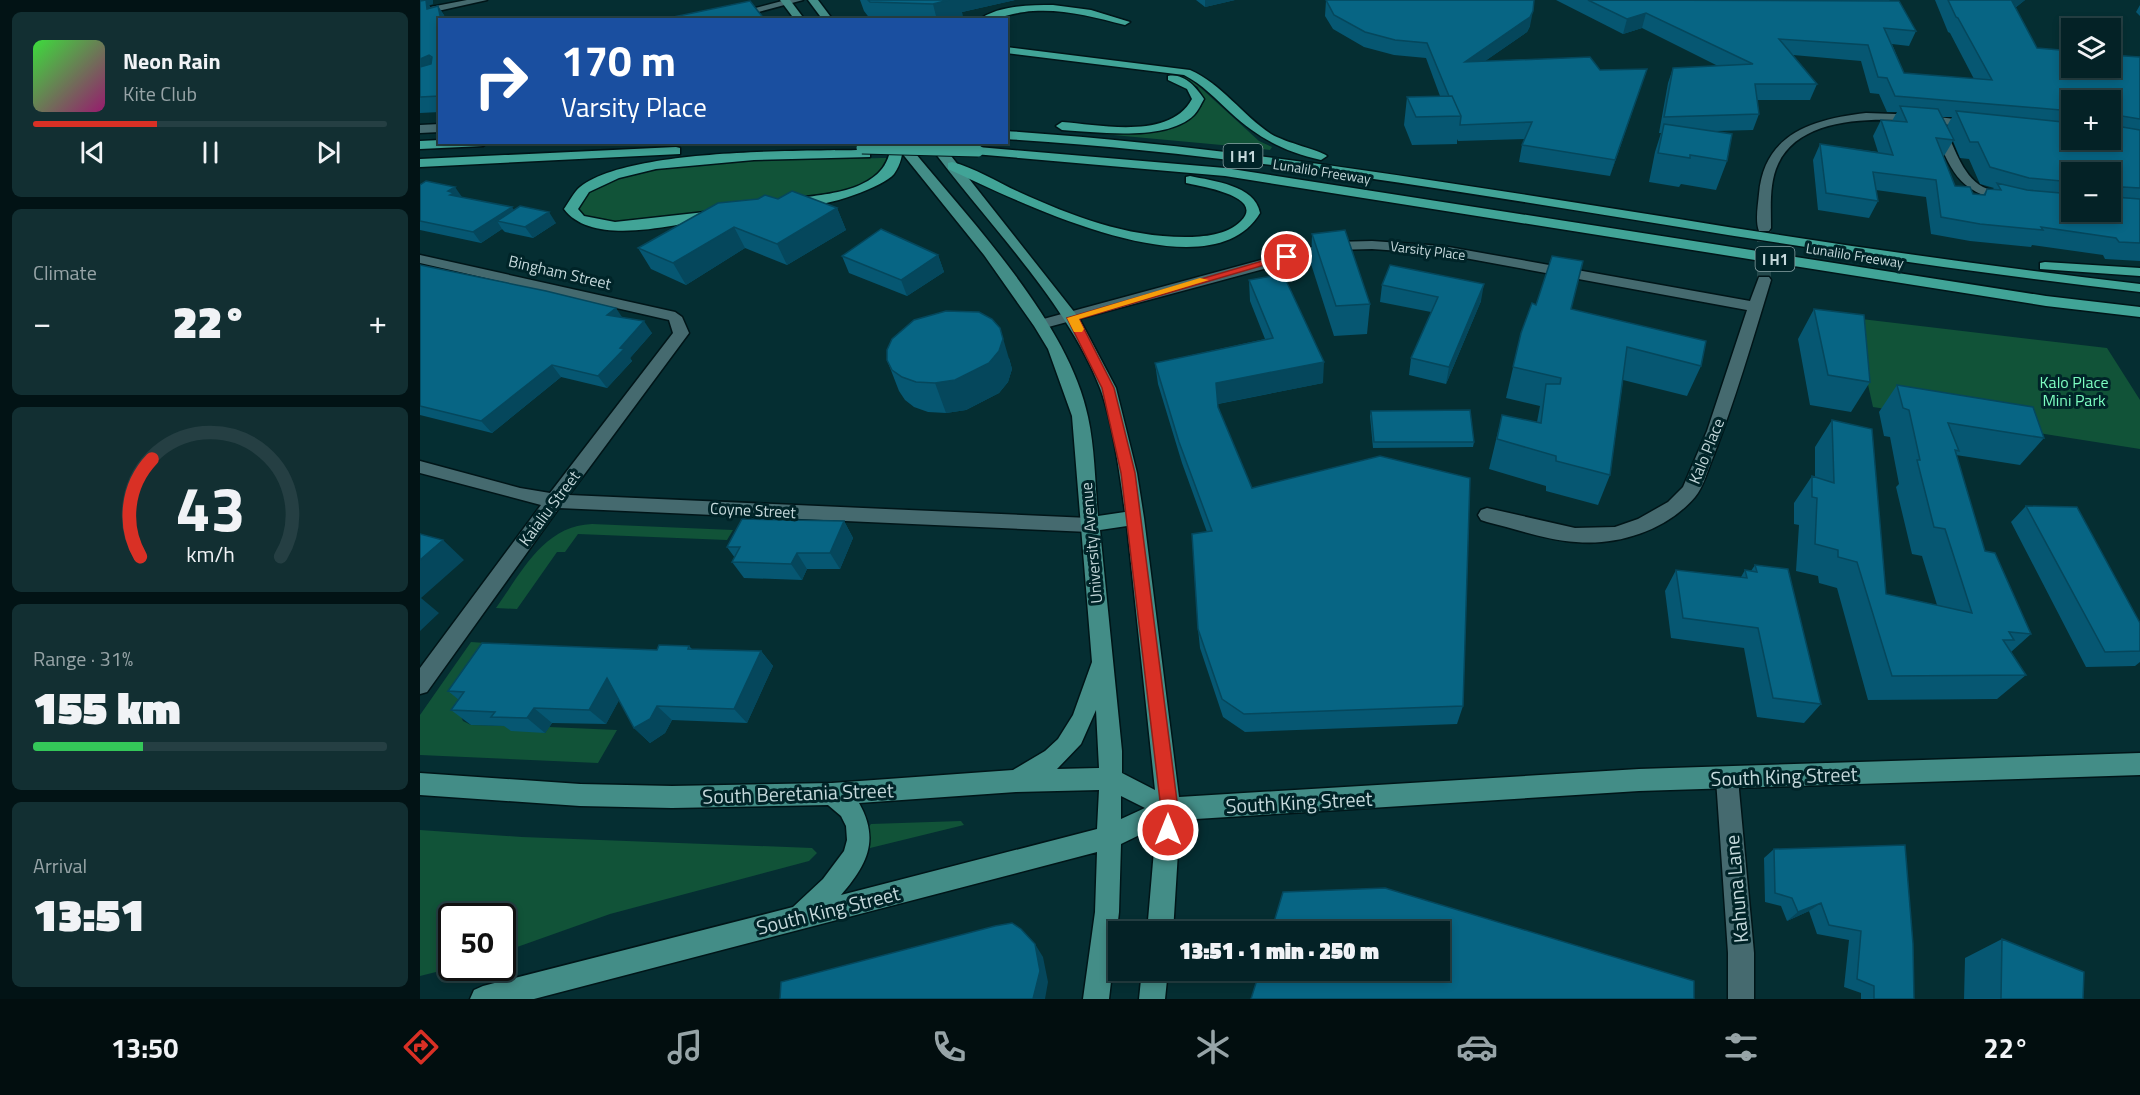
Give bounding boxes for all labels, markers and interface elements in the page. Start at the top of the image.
map controls [2061,18,2121,222]
button: layers [2061,18,2121,78]
text: 170 m [561,28,676,92]
icon: right [462,42,540,120]
text: Neon Rain [123,44,221,78]
text: Kite Club [123,78,197,109]
text: Varsity Place [561,86,707,127]
button: + [2061,90,2121,150]
icon: previous [76,136,109,169]
icon: pause [194,136,227,169]
icon: next [312,136,345,169]
road number: I H1 [1224,144,1262,168]
street label: Lunalilo Freeway [1272,153,1373,189]
button: − [2061,162,2121,222]
pin [1261,231,1312,282]
street label: Varsity Place [1389,235,1467,265]
street label: Lunalilo Freeway [1805,237,1906,273]
icon: arrive [1270,240,1303,273]
road number: I H1 [1756,247,1794,271]
street label: Bingham Street [506,249,614,296]
text: Climate [33,257,97,288]
text: 22° [173,287,247,355]
text: − [33,297,51,347]
text: + [369,297,387,347]
park label: Kalo Place Mini Park [2040,370,2108,412]
street label: Kalo Place [1682,415,1730,487]
text: 43 [175,460,245,555]
street label: Kaialiu Street [513,465,586,551]
street label: University Avenue [1074,481,1108,605]
street label: Coyne Street [709,496,797,524]
text: km/h [186,538,234,570]
text: Range · 31% [33,643,133,674]
text: 155 km [33,673,181,741]
street label: South King Street [1710,758,1858,794]
street label: South Beretania Street [702,774,894,812]
street label: South King Street [1225,783,1373,821]
position arrow [1136,798,1200,862]
street label: Kahuna Lane [1716,834,1756,944]
text: Arrival [33,850,87,881]
street label: South King Street [753,877,903,943]
text: 13:51 [33,880,145,948]
speed limit sign: 50 [438,903,516,981]
text: 13:51 · 1 min · 250 m [1179,934,1379,968]
icon: directions [400,1026,442,1068]
icon: music [664,1026,706,1068]
icon: phone [928,1026,970,1068]
icon: climate [1192,1026,1234,1068]
icon: car [1456,1026,1498,1068]
icon: filters [1720,1026,1762,1068]
text: 13:50 [111,1027,178,1068]
text: 22° [1984,1027,2029,1068]

